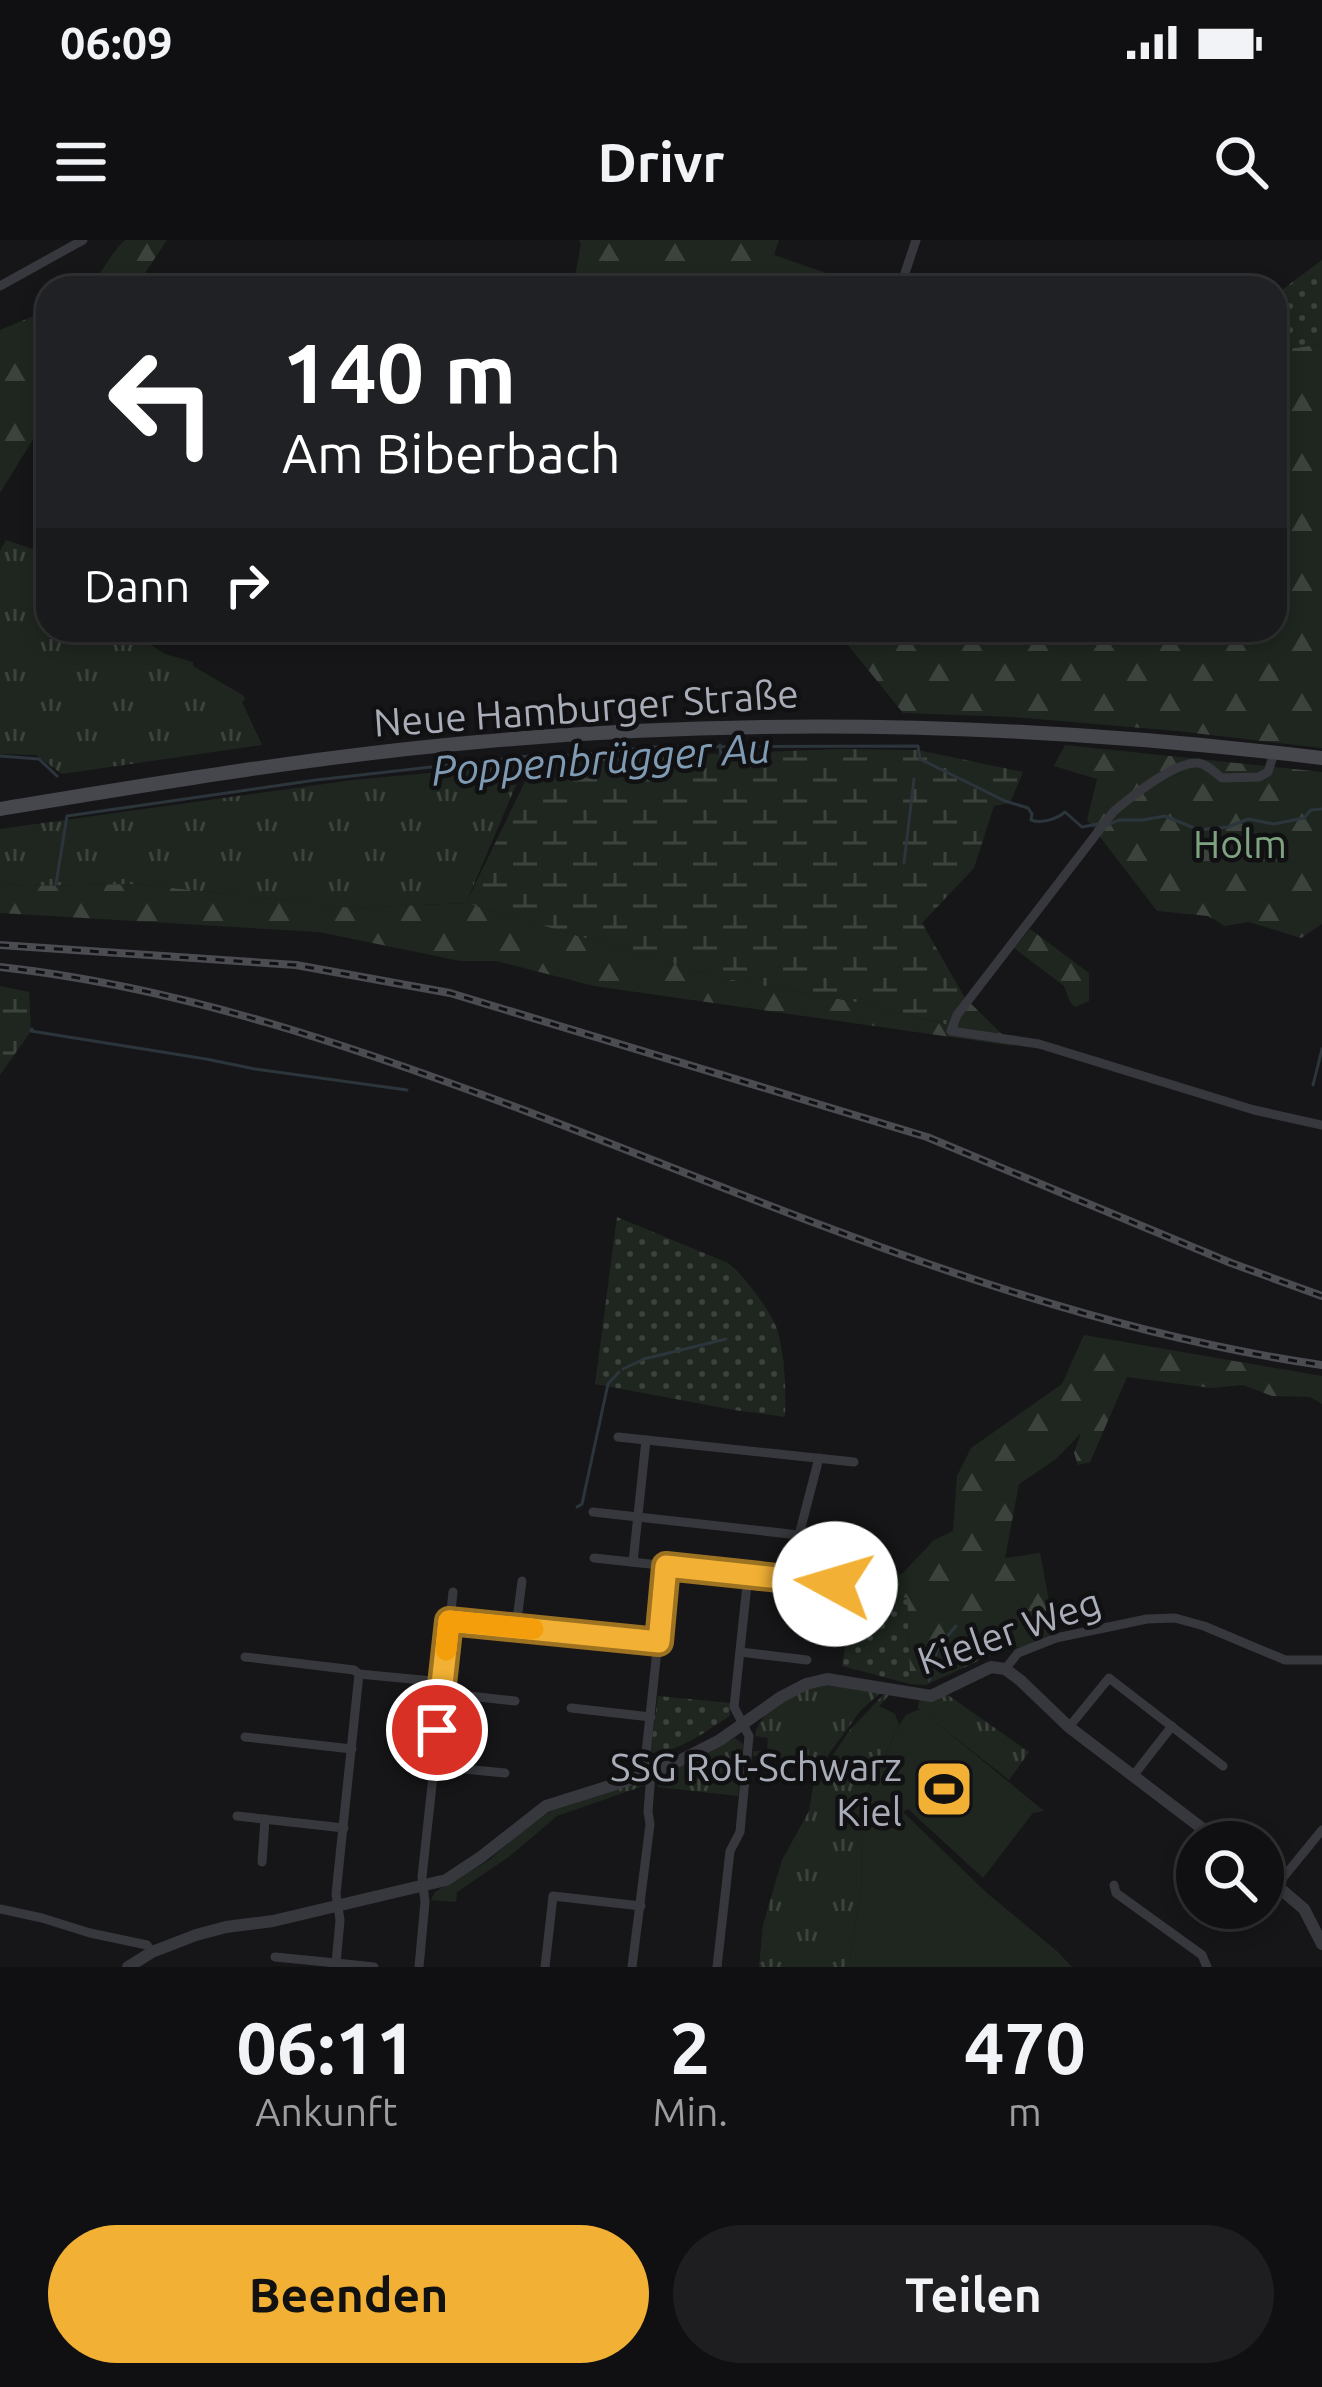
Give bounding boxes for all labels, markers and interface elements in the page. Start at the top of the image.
text: 06:09 [60,17,173,68]
icon: menu [48,129,114,195]
icon: search [1208,129,1274,195]
text: Drivr [598,132,724,192]
icon: left [84,324,240,480]
text: 140 m [282,325,516,419]
text: Am Biberbach [282,423,621,483]
icon: right [214,552,280,618]
text: Dann [84,560,190,611]
street label: Neue Hamburger Straße [372,671,800,744]
water label: Poppenbrügger Au [430,723,772,794]
park label: Holm [1193,822,1287,865]
position arrow [772,1521,898,1647]
street label: Kieler Weg [912,1579,1106,1682]
pin [386,1679,488,1781]
icon: arrive [404,1697,470,1763]
place label: SSG Rot-Schwarz Kiel [610,1745,902,1833]
sports icon: SSG Rot-Schwarz Kiel [913,1758,975,1820]
map controls [1176,1821,1284,1929]
button: search [1176,1821,1284,1929]
text: 06:11 [236,2007,416,2088]
text: 2 [670,2007,710,2088]
text: 470 [964,2007,1086,2088]
text: Ankunft [255,2090,397,2133]
text: Min. [653,2090,728,2133]
text: m [1008,2090,1042,2133]
button: Beenden [48,2225,649,2363]
button: Teilen [673,2225,1274,2363]

